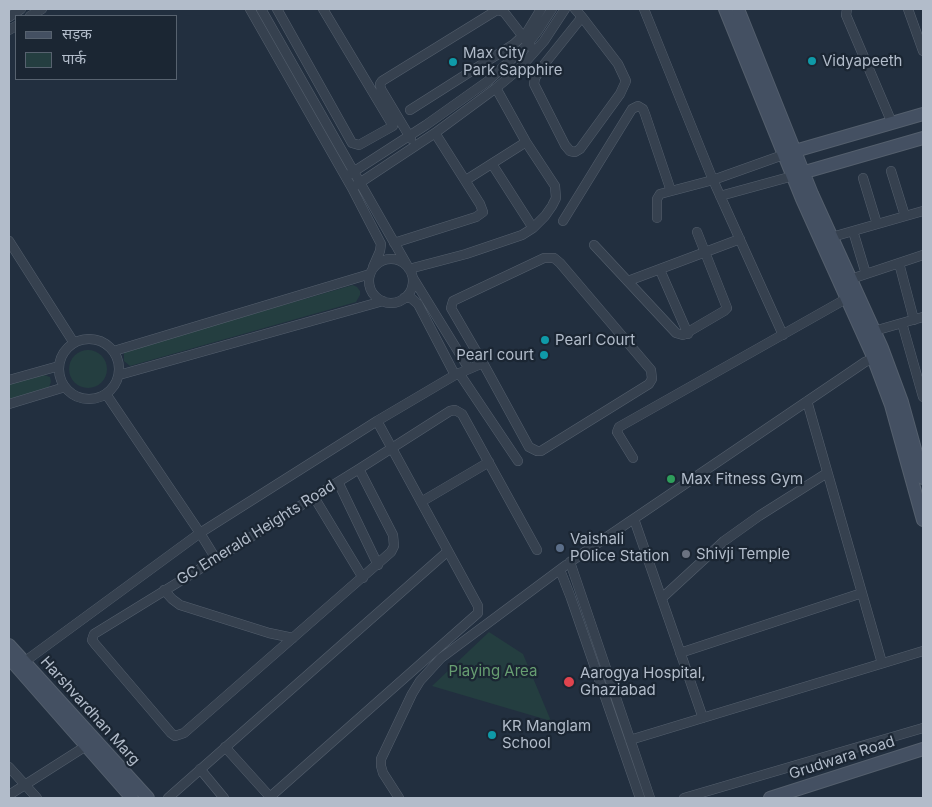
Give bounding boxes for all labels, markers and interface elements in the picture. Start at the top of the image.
legend [15,15,178,80]
text: सड़क [62,24,92,43]
place label: Max City Park Sapphire [463,44,562,79]
text: पार्क [62,49,86,68]
place label: Vidyapeeth [822,52,902,70]
marker: Vidyapeeth [806,55,818,67]
marker: Max City Park Sapphire [447,56,459,68]
place label: Pearl Court [555,331,635,349]
marker: Pearl Court [539,334,551,346]
place label: Pearl court [456,346,534,364]
marker: Pearl court [538,349,550,361]
place label: Max Fitness Gym [681,470,803,488]
marker: Max Fitness Gym [665,473,677,485]
street label: GC Emerald Heights Road [174,477,338,589]
place label: Vaishali POlice Station [570,530,669,565]
marker: Vaishali POlice Station [554,542,566,554]
place label: Shivji Temple [696,545,790,563]
marker: Shivji Temple [680,548,692,560]
street label: Harshvardhan Marg [36,653,144,769]
park label: Playing Area [449,662,537,680]
place label: Aarogya Hospital, Ghaziabad [580,664,706,699]
marker: Aarogya Hospital, Ghaziabad [562,675,576,689]
place label: KR Manglam School [502,717,591,752]
marker: KR Manglam School [486,729,498,741]
street label: Grudwara Road [787,732,897,784]

